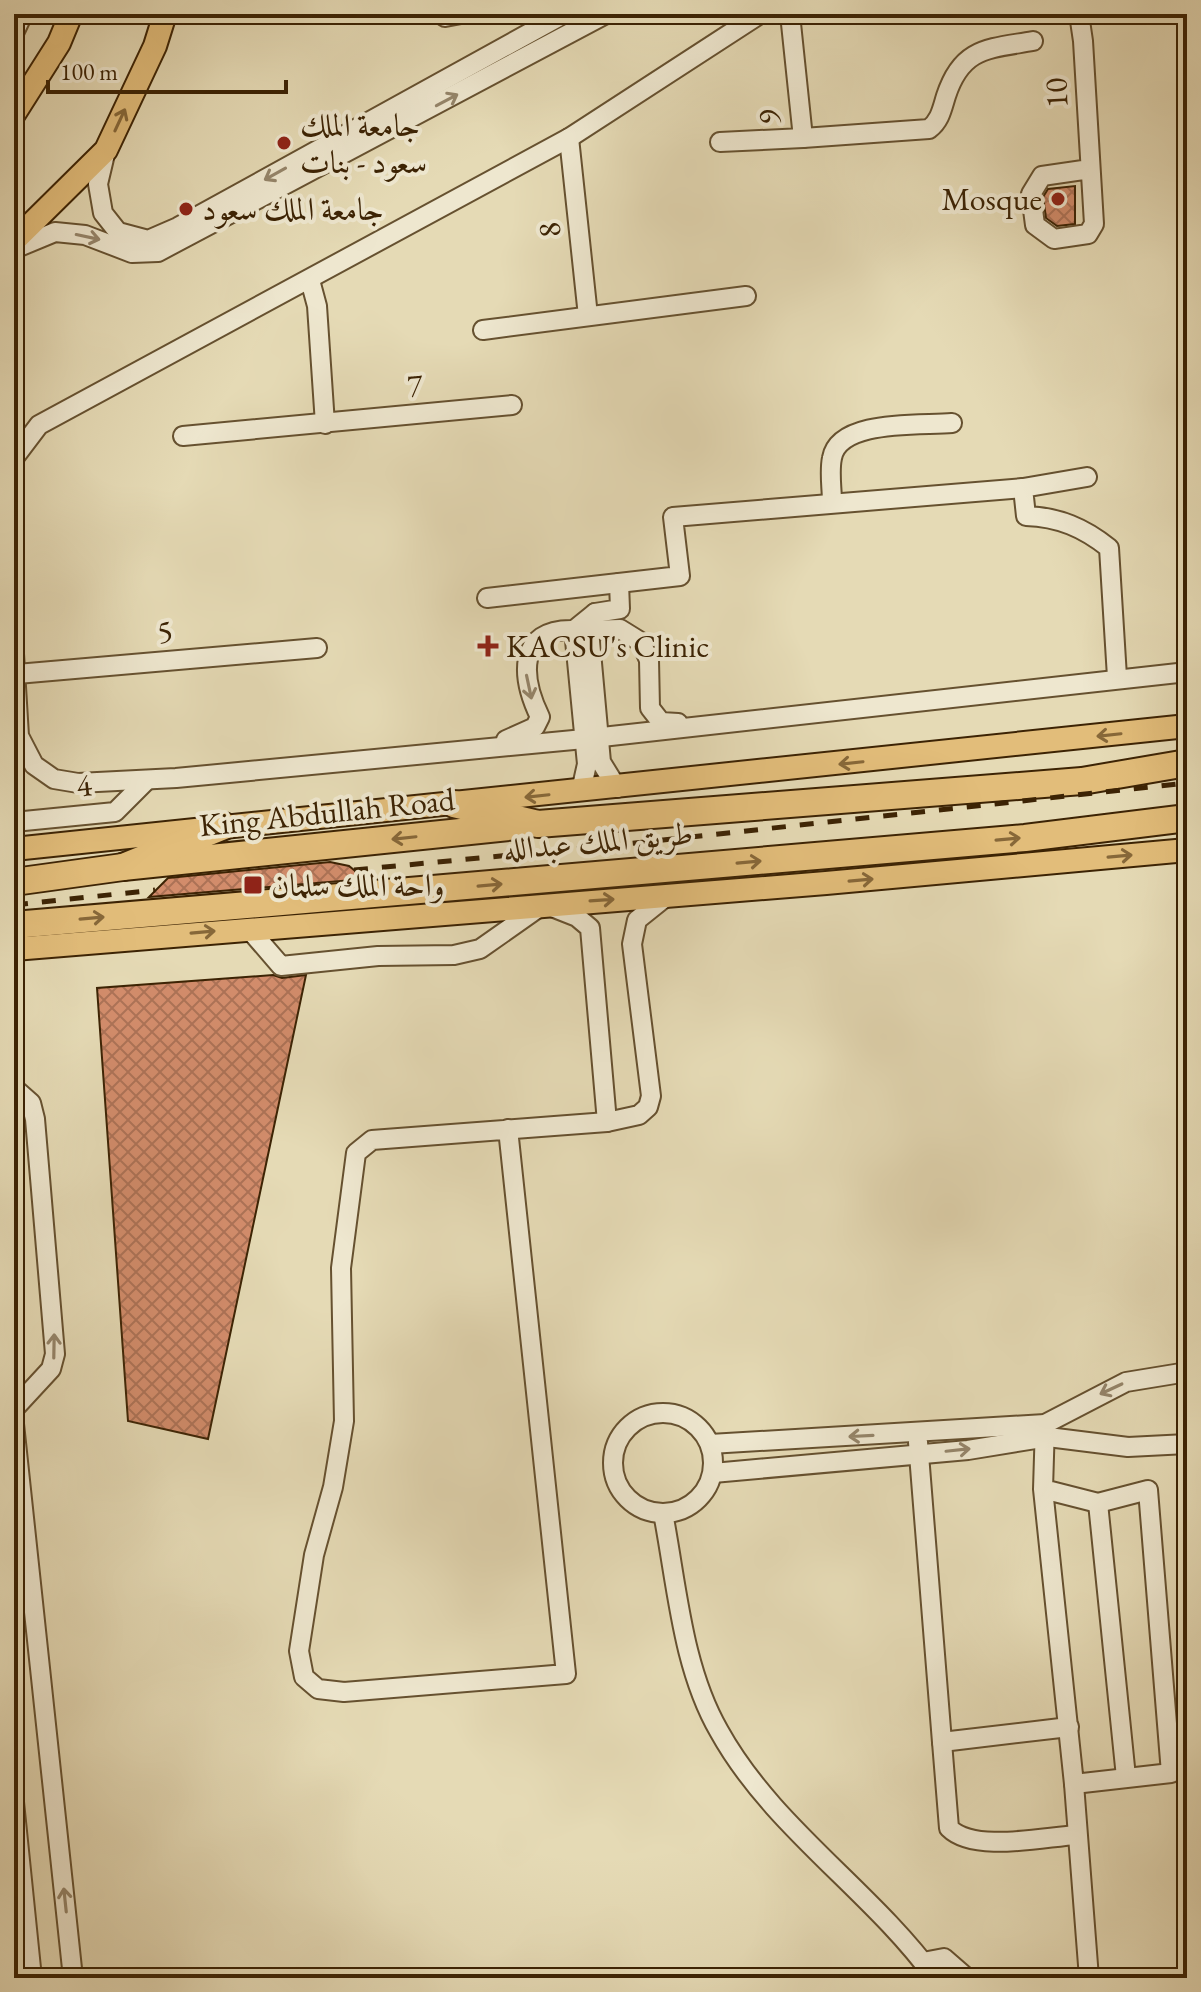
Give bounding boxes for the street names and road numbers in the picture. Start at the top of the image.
street label: 10 [1034,77,1078,109]
street label: 9 [748,109,790,125]
street label: 8 [527,220,571,240]
street label: 7 [405,363,425,407]
street label: 5 [156,609,174,653]
street label: 4 [74,763,94,807]
street label: King Abdullah Road [197,778,458,846]
street label: طريق الملك عبدالله [501,812,695,870]

